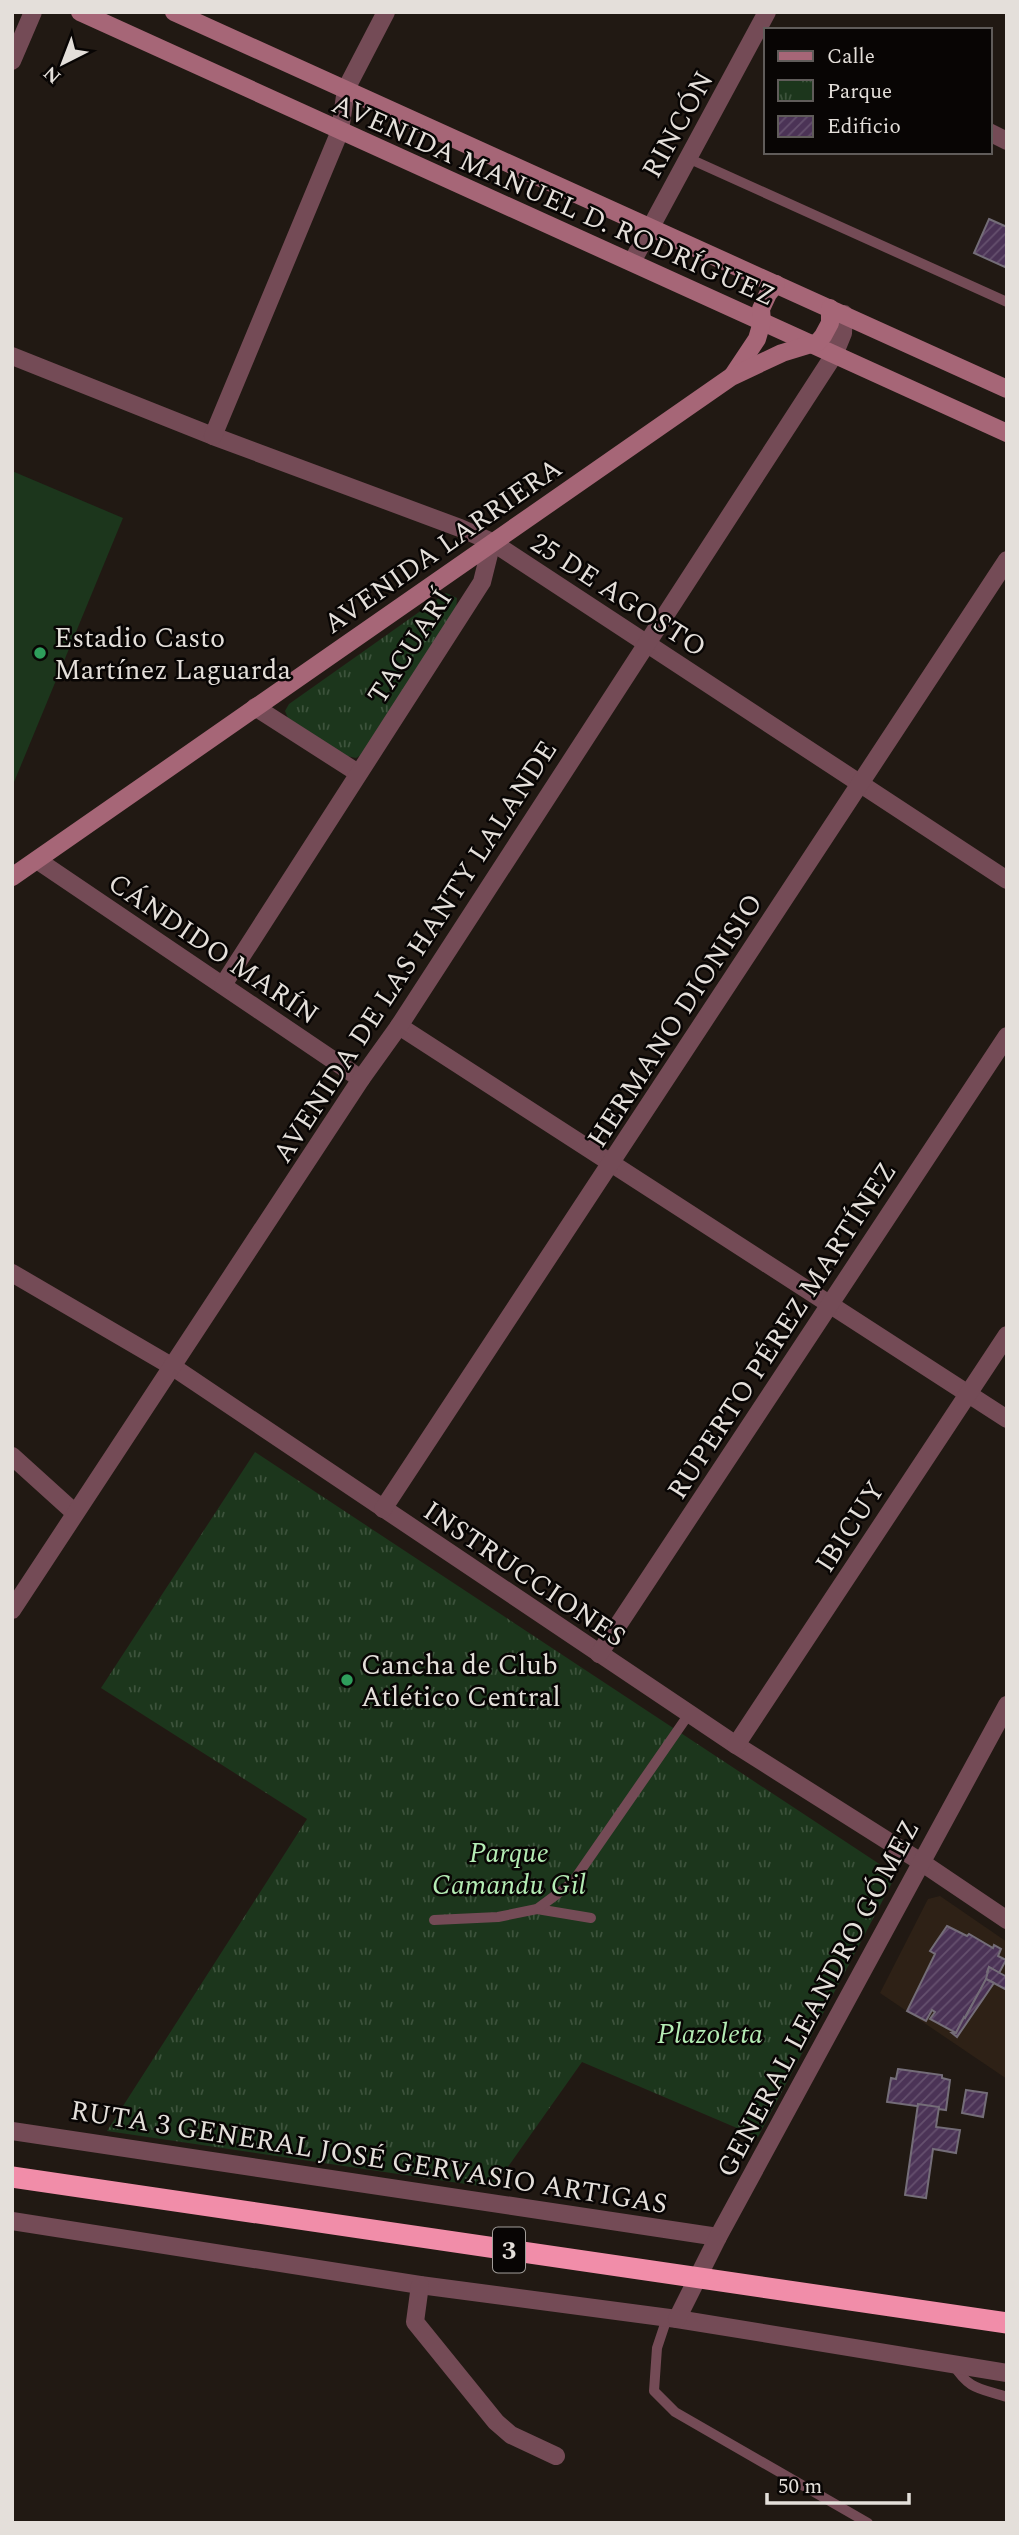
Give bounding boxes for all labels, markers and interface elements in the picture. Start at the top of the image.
north arrow [28,28,98,98]
legend [764,28,991,154]
text: Calle [827,41,875,73]
text: N [37,59,68,90]
street label: RINCÓN [631,63,726,186]
text: Parque [827,76,892,108]
street label: AVENIDA MANUEL D. RODRÍGUEZ [325,83,782,318]
text: Edificio [827,111,901,143]
street label: AVENIDA LARRIERA [314,447,571,645]
street label: 25 DE AGOSTO [522,522,715,668]
street label: TACUARÍ [357,581,464,713]
place label: Estadio Casto Martínez Laguarda [54,617,291,692]
marker: Estadio Casto Martínez Laguarda [32,645,48,661]
street label: AVENIDA DE LAS HANTY LALANDE [262,732,569,1172]
street label: CÁNDIDO MARÍN [99,862,327,1036]
street label: HERMANO DIONISIO [577,885,774,1157]
street label: RUPERTO PÉREZ MARTÍNEZ [656,1153,908,1508]
street label: IBICUY [804,1472,896,1582]
street label: INSTRUCCIONES [414,1490,634,1658]
place label: Cancha de Club Atlético Central [361,1644,561,1719]
marker: Cancha de Club Atlético Central [339,1672,355,1688]
street label: GENERAL LEANDRO GÓMEZ [705,1812,931,2185]
park label: Parque Camandu Gil [432,1832,586,1907]
park label: Plazoleta [657,2013,763,2056]
street label: RUTA 3 GENERAL JOSÉ GERVASIO ARTIGAS [67,2089,670,2226]
road number: 3 [493,2228,525,2272]
scale bar [767,2462,909,2506]
text: 50 m [778,2471,822,2503]

